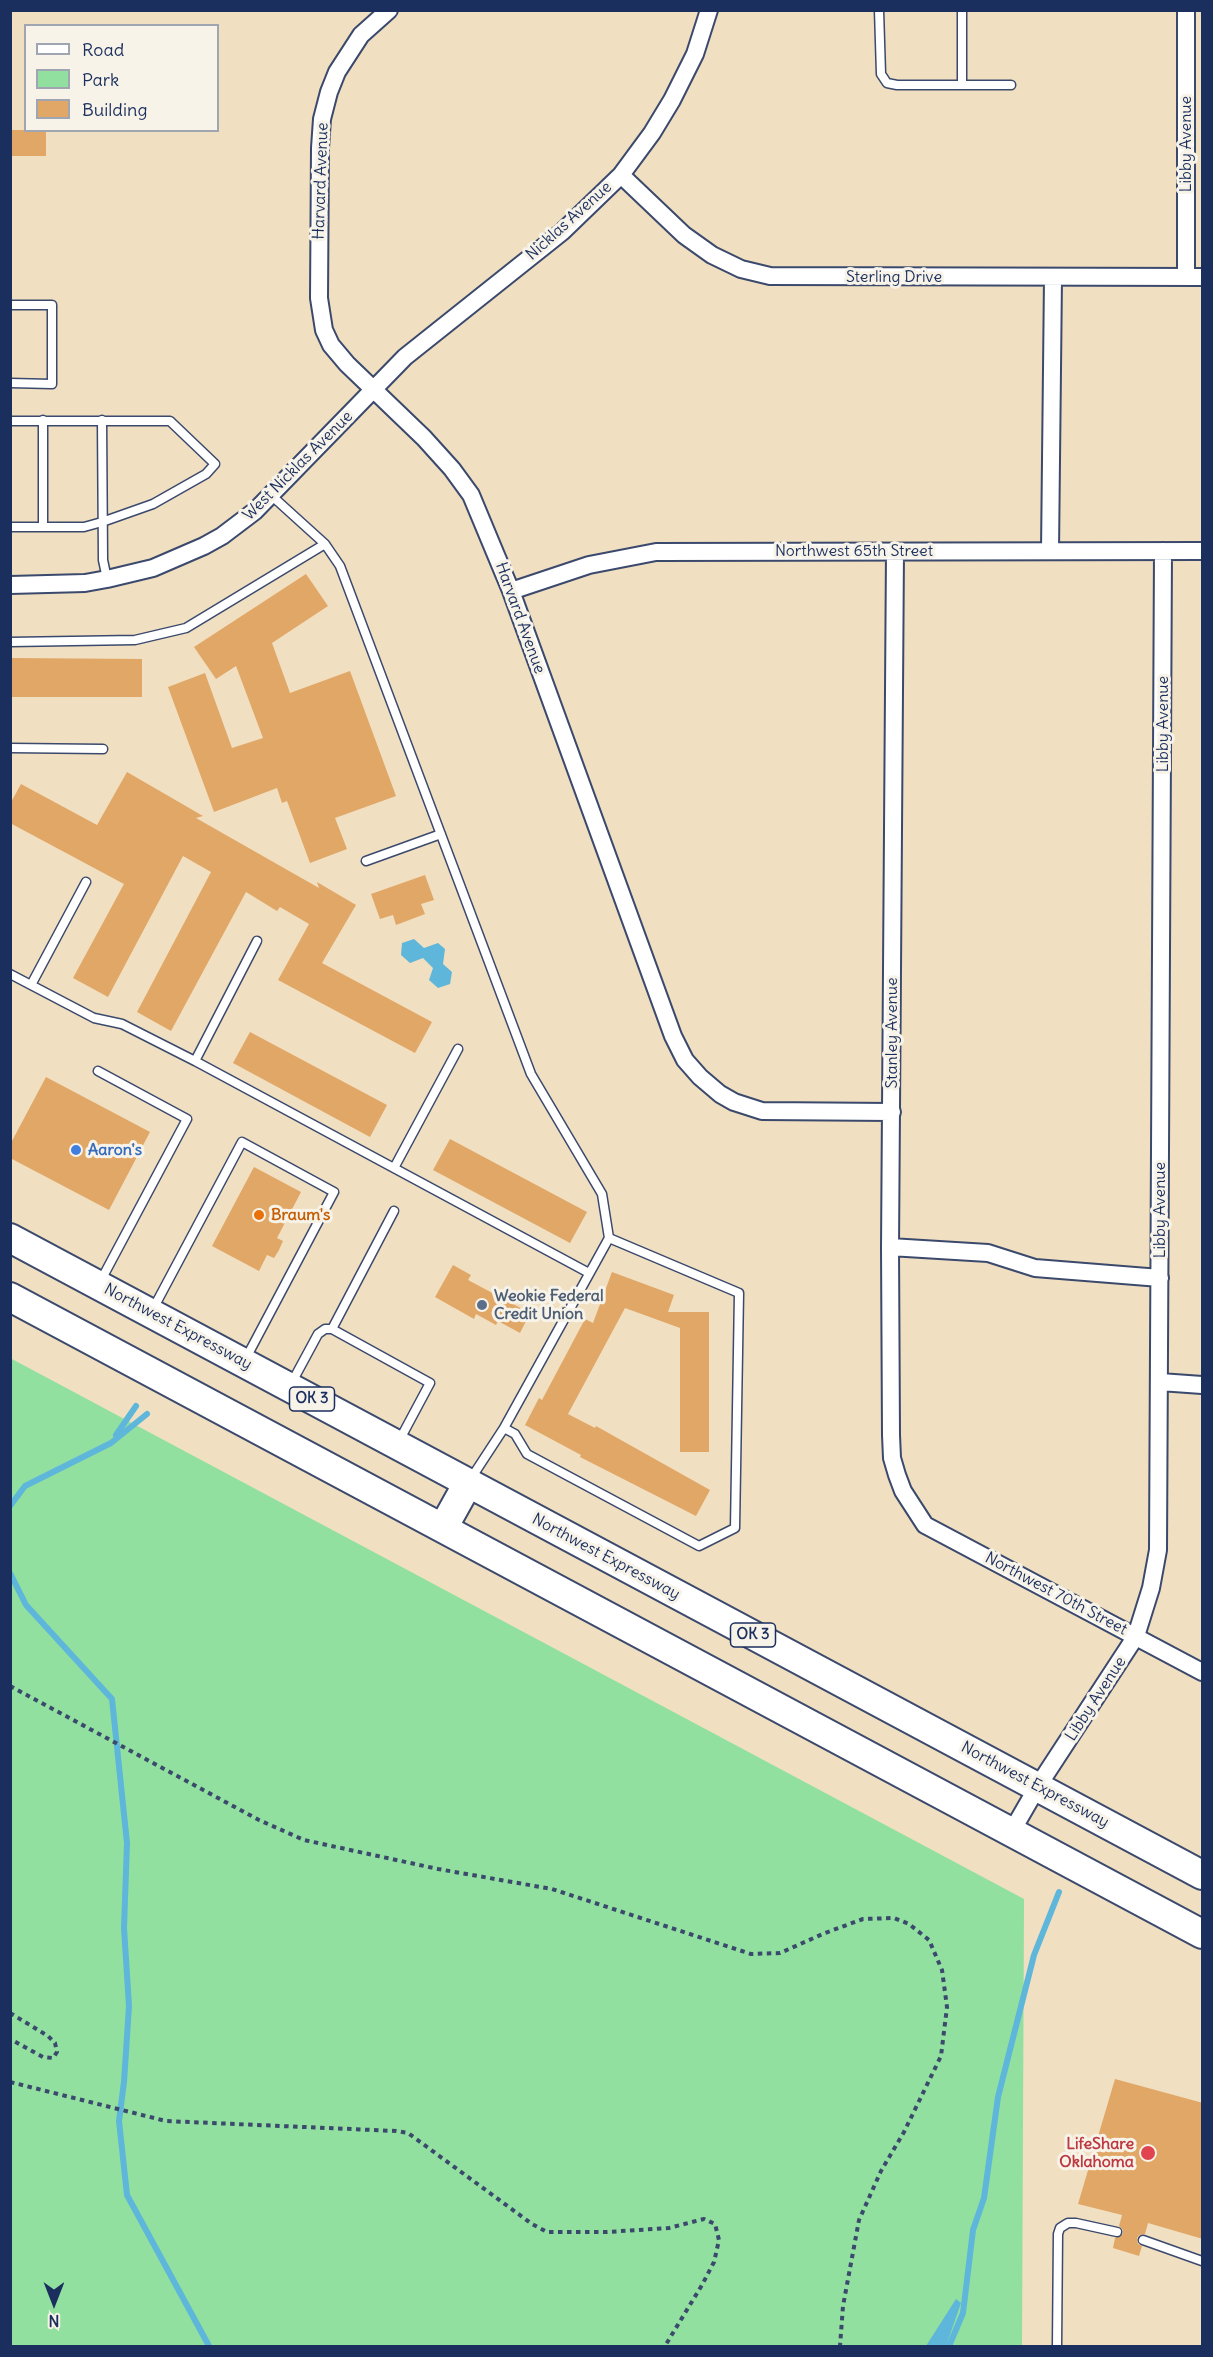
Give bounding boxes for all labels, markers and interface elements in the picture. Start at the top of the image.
legend [24,24,219,132]
text: Road [82,38,124,61]
text: Park [82,68,119,91]
street label: Libby Avenue [1176,96,1196,192]
text: Building [82,98,147,121]
street label: Harvard Avenue [309,122,333,240]
street label: Nicklas Avenue [522,178,616,264]
street label: Sterling Drive [846,267,942,287]
street label: West Nicklas Avenue [239,407,357,525]
street label: Northwest 65th Street [775,541,933,561]
street label: Harvard Avenue [491,560,549,676]
street label: Libby Avenue [1153,676,1173,772]
street label: Stanley Avenue [882,977,902,1089]
place label: Aaron's [88,1140,142,1160]
marker: Aaron's [69,1143,83,1157]
street label: Libby Avenue [1150,1162,1170,1258]
place label: Braum's [271,1205,330,1225]
marker: Braum's [252,1208,266,1222]
street label: Northwest Expressway [101,1280,255,1374]
place label: Weokie Federal Credit Union [494,1286,604,1324]
marker: Weokie Federal Credit Union [475,1298,489,1312]
road number: OK 3 [290,1387,334,1411]
street label: Northwest Expressway [529,1510,683,1604]
street label: Northwest 70th Street [982,1548,1130,1640]
road number: OK 3 [730,1623,776,1647]
street label: Libby Avenue [1062,1653,1130,1745]
street label: Northwest Expressway [958,1738,1112,1832]
place label: LifeShare Oklahoma [1059,2134,1134,2172]
marker: LifeShare Oklahoma [1139,2144,1157,2162]
north arrow [24,2273,84,2333]
text: N [48,2311,60,2331]

